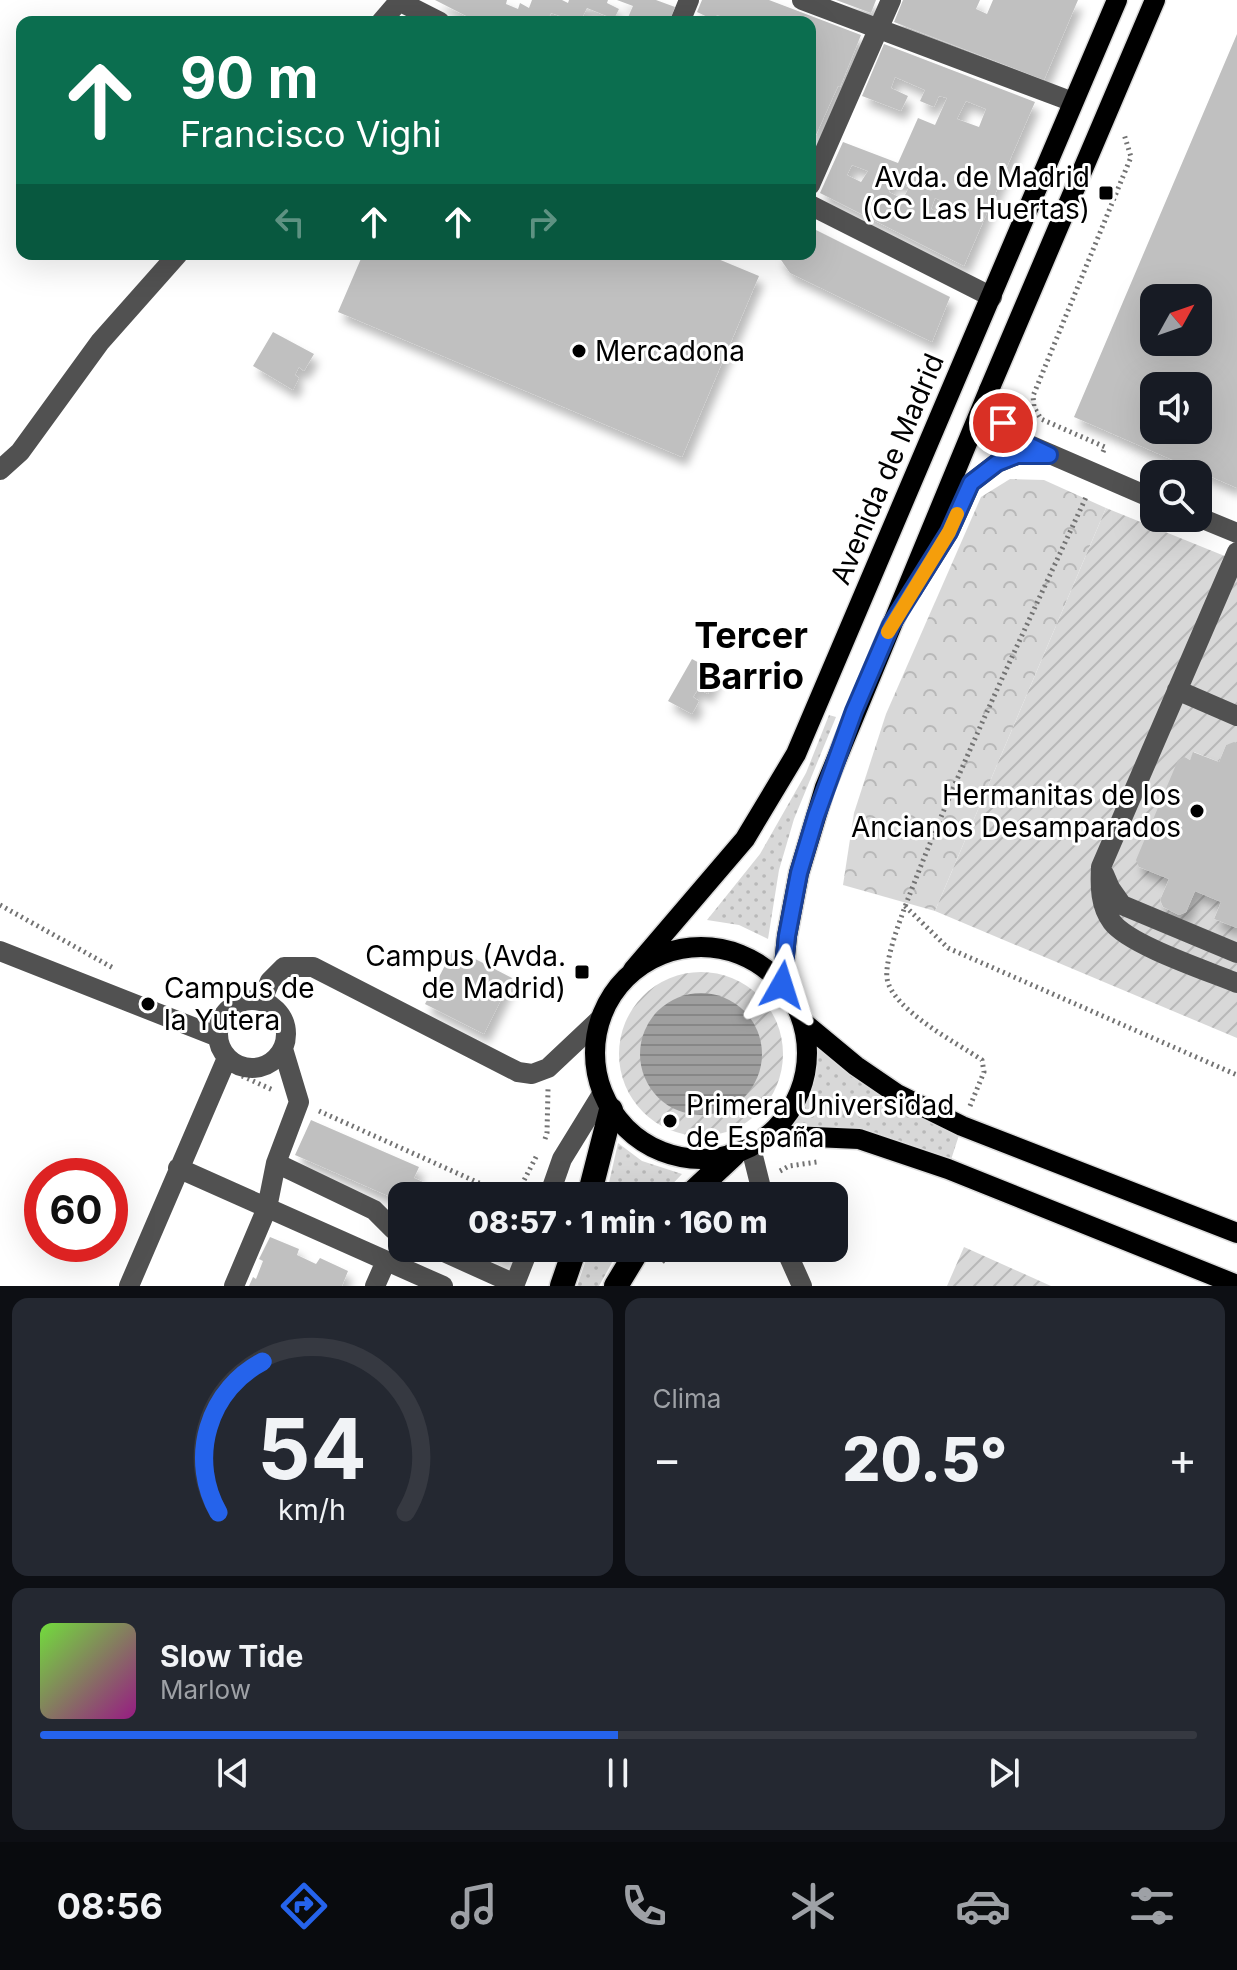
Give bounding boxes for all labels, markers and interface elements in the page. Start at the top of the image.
text: 90 m [180,44,319,112]
icon: ahead [48,48,152,152]
text: Francisco Vighi [180,112,441,156]
place label: Avda. de Madrid (CC Las Huertas) [862,160,1090,226]
marker: Avda. de Madrid (CC Las Huertas) [1097,184,1115,202]
icon: left [268,200,312,244]
icon: ahead [352,200,396,244]
icon: ahead [436,200,480,244]
icon: right [520,200,564,244]
north arrow [1140,284,1212,356]
map controls [1140,284,1212,532]
place label: Mercadona [595,334,745,368]
marker: Mercadona [570,342,588,360]
street label: Avenida de Madrid [823,348,951,590]
button: sound [1140,372,1212,444]
pin [969,389,1037,457]
icon: arrive [981,401,1025,445]
button: search [1140,460,1212,532]
district label: Tercer Barrio [694,613,808,698]
place label: Hermanitas de los Ancianos Desamparados [851,778,1181,844]
marker: Hermanitas de los Ancianos Desamparados [1188,802,1206,820]
place label: Campus (Avda. de Madrid) [365,939,566,1005]
position arrow [740,943,824,1027]
marker: Campus (Avda. de Madrid) [573,963,591,981]
place label: Campus de la Yutera [164,971,315,1037]
marker: Campus de la Yutera [139,995,157,1013]
place label: Primera Universidad de España [686,1088,954,1154]
marker: Primera Universidad de España [661,1112,679,1130]
speed limit sign: 60 [24,1158,128,1262]
text: 08:57 · 1 min · 160 m [468,1204,768,1240]
text: Clima [653,1383,721,1414]
text: 54 [258,1398,367,1499]
text: 20.5° [842,1423,1007,1495]
text: − [653,1432,682,1486]
text: + [1168,1432,1197,1486]
text: km/h [278,1492,346,1527]
text: Slow Tide [160,1638,303,1674]
text: Marlow [160,1674,251,1705]
icon: previous [211,1751,255,1795]
icon: pause [596,1751,640,1795]
icon: next [982,1751,1026,1795]
icon: directions [276,1878,332,1934]
icon: music [446,1878,502,1934]
icon: phone [616,1878,672,1934]
icon: climate [785,1878,841,1934]
icon: car [955,1878,1011,1934]
icon: filters [1124,1878,1180,1934]
text: 08:56 [57,1884,163,1928]

